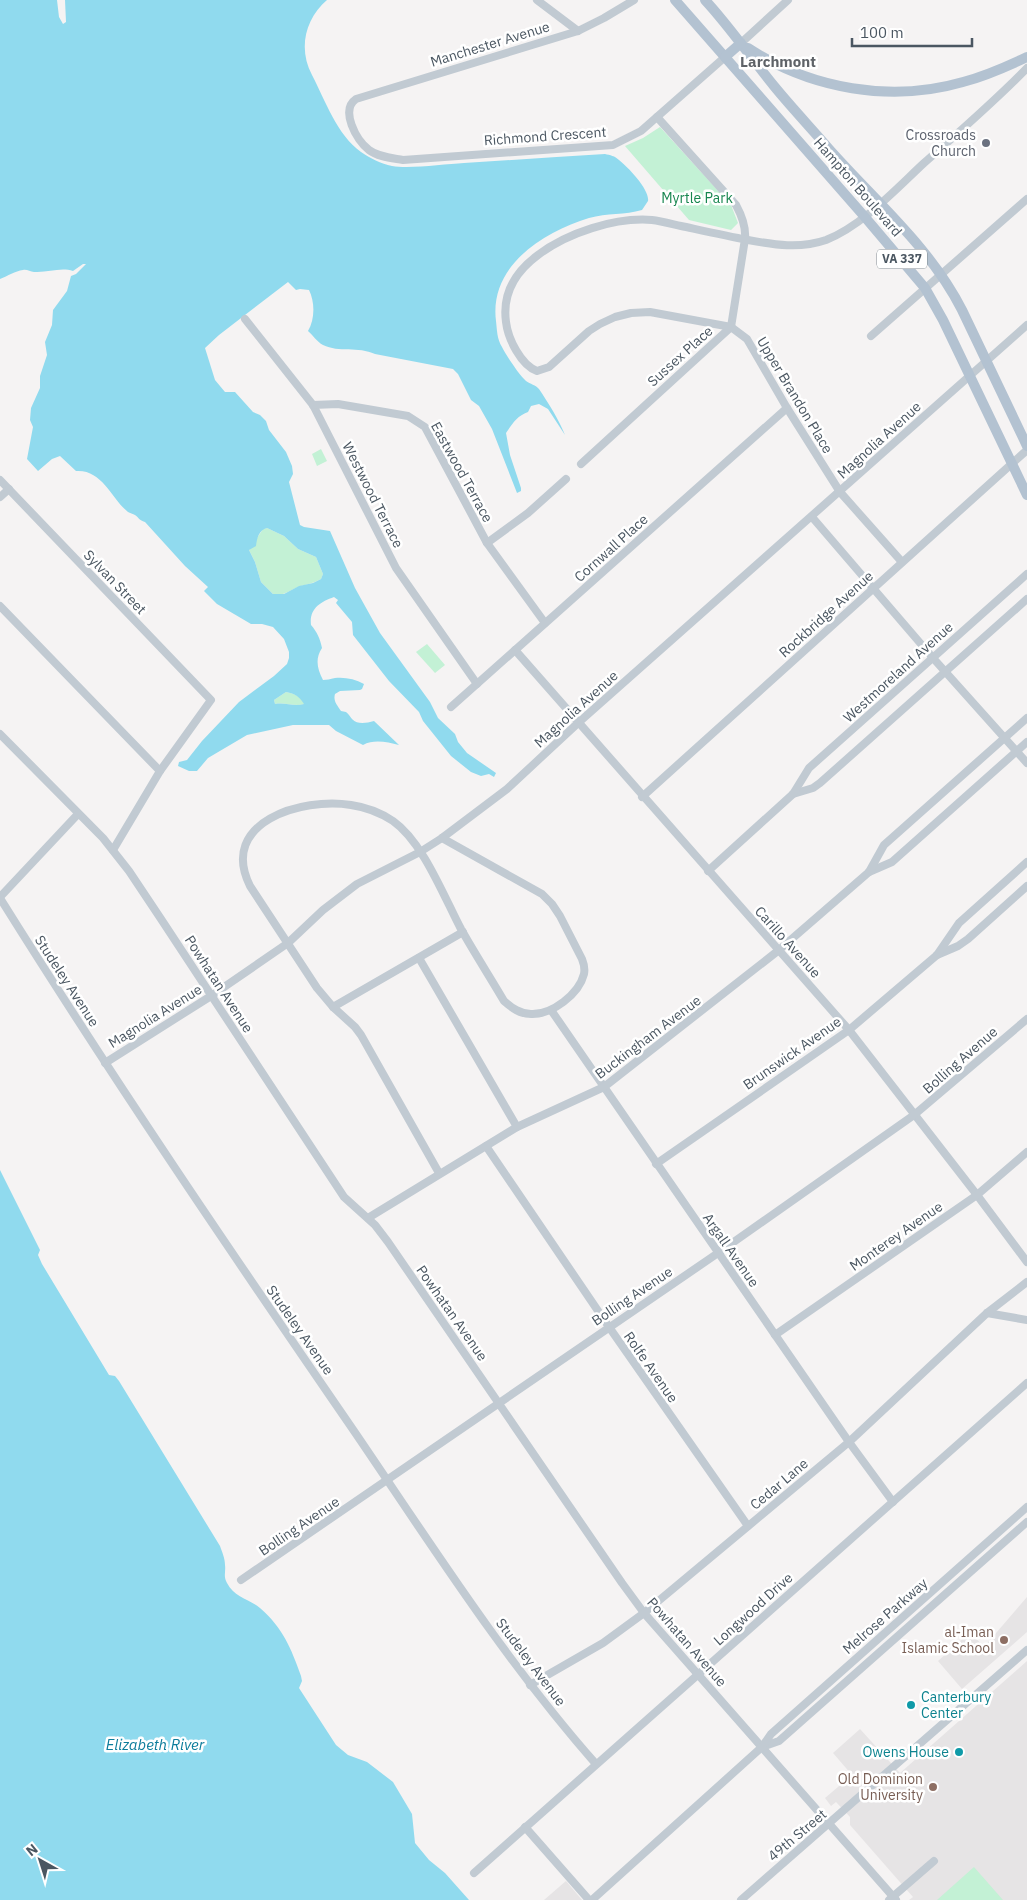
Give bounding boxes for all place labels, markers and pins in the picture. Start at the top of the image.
place label: Crossroads Church [906,126,976,160]
marker: Crossroads Church [980,137,992,149]
place label: al-Iman Islamic School [902,1623,994,1657]
marker: al-Iman Islamic School [998,1634,1010,1646]
place label: Canterbury Center [921,1688,991,1722]
marker: Canterbury Center [905,1699,917,1711]
place label: Owens House [862,1743,949,1761]
marker: Owens House [953,1746,965,1758]
place label: Old Dominion University [838,1770,923,1804]
marker: Old Dominion University [927,1781,939,1793]

